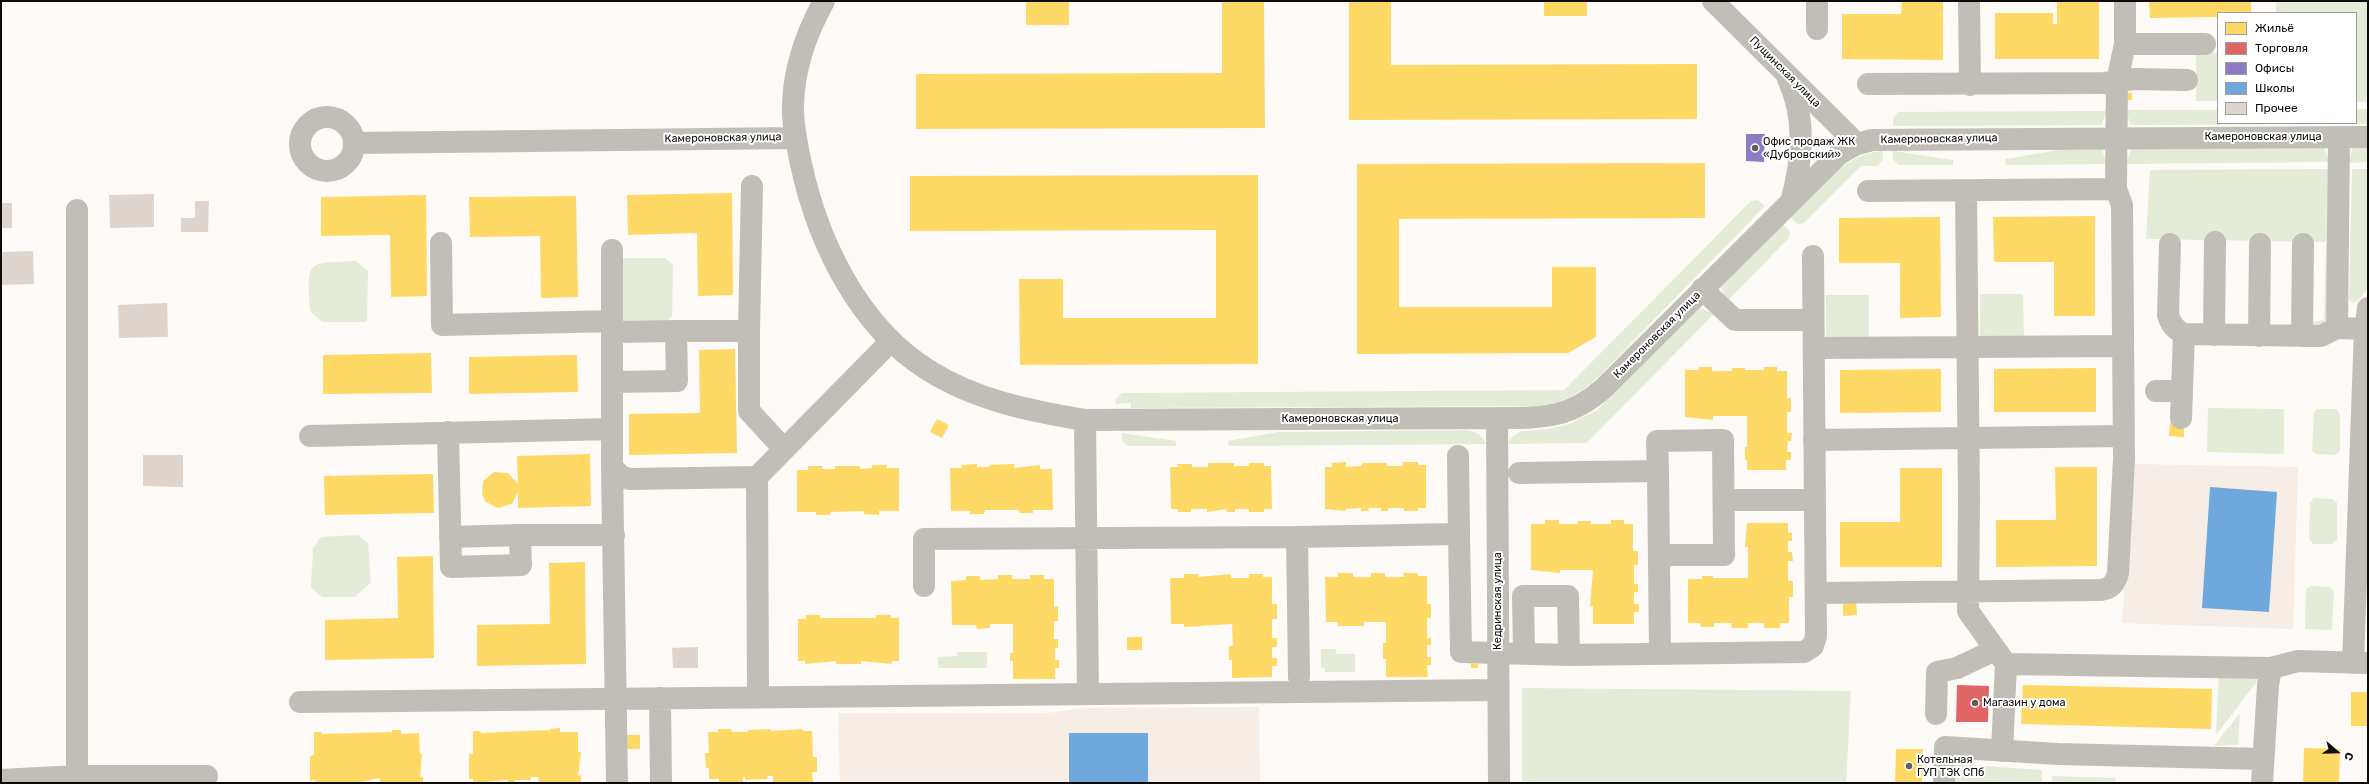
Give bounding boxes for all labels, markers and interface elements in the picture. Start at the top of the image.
legend [2217,12,2357,124]
text: Жильё [2255,21,2294,35]
street label: Пущинская улица [1747,34,1823,110]
text: Торговля [2255,41,2308,55]
text: Офисы [2255,61,2294,75]
text: Школы [2255,81,2295,95]
text: Прочее [2255,101,2298,115]
street label: Камероновская улица [664,130,782,146]
street label: Камероновская улица [2204,130,2322,144]
street label: Камероновская улица [1880,131,1998,147]
place label: Офис продаж ЖК «Дубровский» [1763,135,1855,161]
marker: Офис продаж ЖК «Дубровский» [1750,143,1760,153]
street label: Камероновская улица [1611,289,1703,381]
street label: Камероновская улица [1281,412,1399,426]
street label: Кедринская улица [1491,552,1505,650]
place label: Магазин у дома [1983,696,2066,710]
marker: Магазин у дома [1970,698,1980,708]
north arrow [2317,732,2357,772]
text: С [2341,750,2356,762]
place label: Котельная ГУП ТЭК СПб [1917,753,1985,779]
marker: Котельная ГУП ТЭК СПб [1904,761,1914,771]

